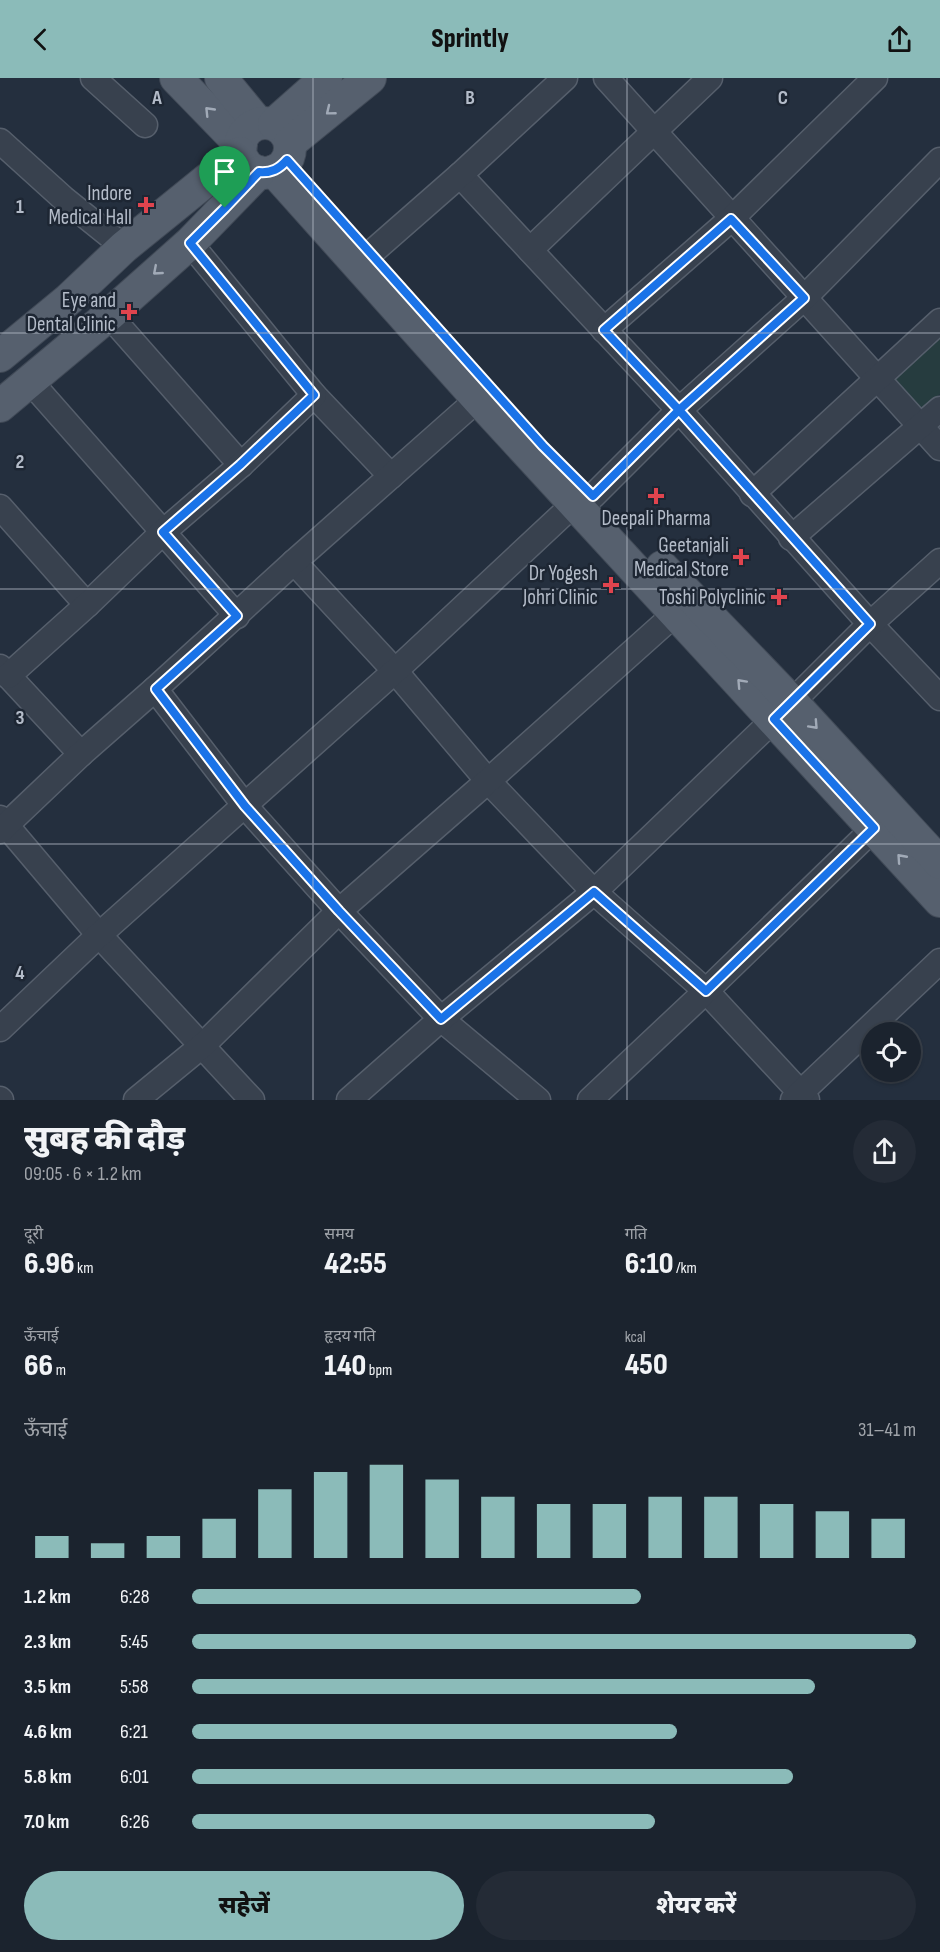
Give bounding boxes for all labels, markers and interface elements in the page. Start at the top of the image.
icon: back [24,23,57,56]
text: Sprintly [431,23,509,55]
icon: share [883,23,916,56]
text: A [151,86,162,110]
text: B [465,86,475,110]
text: C [778,86,788,110]
one-way arrow [326,103,337,114]
one-way arrow [205,108,216,119]
pin [199,146,250,208]
icon: arrive [208,155,241,188]
place label: Indore Medical Hall [48,181,132,230]
text: 1 [16,195,24,219]
marker: Indore Medical Hall [137,196,155,214]
one-way arrow [153,264,164,275]
place label: Eye and Dental Clinic [27,288,116,337]
marker: Eye and Dental Clinic [120,303,138,321]
text: 2 [16,450,24,474]
marker: Deepali Pharma [649,489,663,503]
place label: Deepali Pharma [601,506,711,531]
place label: Geetanjali Medical Store [634,533,729,582]
marker: Geetanjali Medical Store [734,550,748,564]
place label: Dr Yogesh Johri Clinic [522,561,598,610]
marker: Dr Yogesh Johri Clinic [602,576,620,594]
place label: Toshi Polyclinic [659,585,766,610]
marker: Toshi Polyclinic [770,588,788,606]
one-way arrow [737,680,748,691]
text: 3 [16,706,25,730]
one-way arrow [807,719,818,729]
one-way arrow [897,854,908,865]
text: 4 [15,961,25,985]
map controls [861,1022,921,1082]
button: locate [861,1022,921,1082]
text: सुबह की दौड़ [24,1119,185,1159]
button: share [853,1120,916,1183]
text: 09:05 · 6 × 1.2 km [24,1162,142,1186]
text: दूरी [24,1225,43,1244]
text: समय [324,1225,354,1244]
text: गति [625,1225,647,1244]
text: 6.96 [24,1246,75,1282]
text: 42:55 [324,1246,387,1282]
text: 6:10 [625,1246,673,1282]
text: km [75,1259,93,1278]
text: /km [673,1259,697,1278]
text: ऊँचाई [24,1327,59,1346]
text: हृदय गति [324,1327,376,1346]
text: kcal [625,1328,646,1347]
text: 450 [625,1347,668,1383]
text: 66 [24,1348,53,1384]
text: 140 [324,1348,366,1384]
text: m [53,1361,66,1380]
text: bpm [366,1361,392,1380]
text: ऊँचाई [24,1418,67,1442]
text: 31–41 m [858,1418,916,1442]
text: 1.2 km [24,1585,71,1609]
text: 6:28 [120,1585,150,1609]
text: 2.3 km [24,1630,71,1654]
text: 5:45 [120,1630,148,1654]
text: 3.5 km [24,1675,71,1699]
text: 5:58 [120,1675,149,1699]
text: 4.6 km [24,1720,72,1744]
text: 6:21 [120,1720,148,1744]
text: 5.8 km [24,1765,72,1789]
text: 6:01 [120,1765,148,1789]
text: 7.0 km [24,1810,69,1834]
text: 6:26 [120,1810,150,1834]
button: सहेजें [24,1871,464,1940]
button: शेयर करें [476,1871,916,1940]

